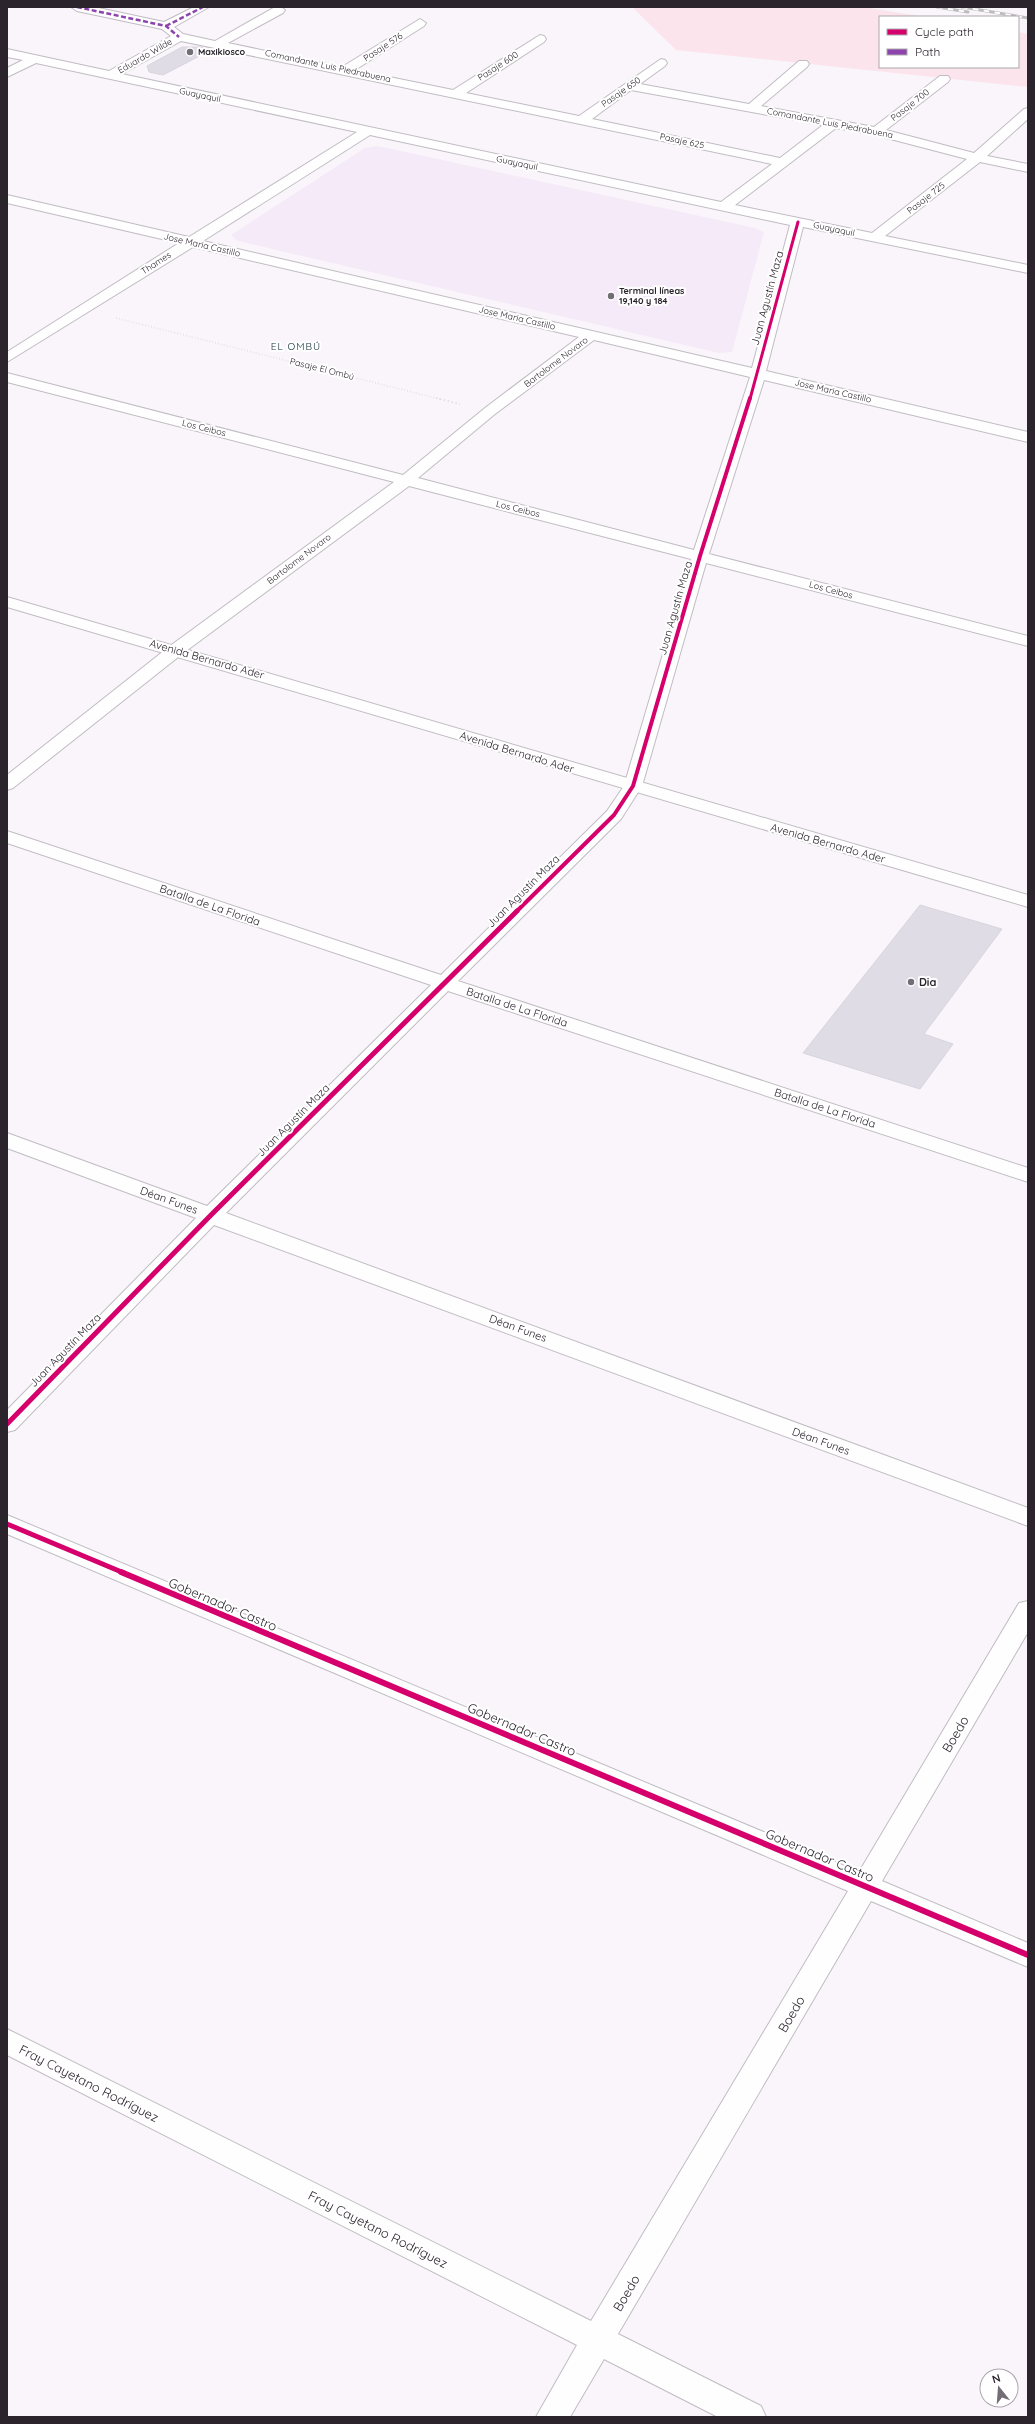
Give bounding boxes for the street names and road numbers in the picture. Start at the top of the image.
street label: Pasaje 576 [361,30,405,63]
street label: Eduardo Wilde [116,36,174,76]
street label: Comandante Luis Piedrabuena [264,47,392,84]
street label: Pasaje 600 [475,48,520,83]
street label: Pasaje 650 [599,74,643,109]
street label: Guayaquil [178,85,222,104]
street label: Pasaje 700 [888,86,931,123]
street label: Comandante Luis Piedrabuena [766,105,894,140]
street label: Pasaje 625 [659,130,705,151]
street label: Guayaquil [495,153,539,172]
street label: Pasaje 725 [905,179,947,216]
street label: Guayaquil [812,219,856,238]
street label: Jose Maria Castillo [163,230,242,259]
street label: Thames [139,249,173,276]
street label: Juan Agustín Maza [748,249,786,347]
street label: Jose Maria Castillo [478,303,557,332]
street label: Bartolome Novaro [522,334,590,389]
street label: Pasaje El Ombú [289,355,355,382]
street label: Jose Maria Castillo [794,376,873,405]
street label: Los Ceibos [181,417,227,438]
street label: Los Ceibos [495,498,541,519]
street label: Bartolome Novaro [265,531,333,586]
street label: Juan Agustín Maza [655,559,695,657]
street label: Los Ceibos [808,578,854,601]
street label: Avenida Bernardo Ader [148,636,267,682]
street label: Avenida Bernardo Ader [458,728,577,776]
street label: Avenida Bernardo Ader [769,820,888,866]
street label: Juan Agustín Maza [484,852,562,930]
street label: Batalla de La Florida [158,881,262,929]
street label: Batalla de La Florida [465,984,569,1030]
street label: Juan Agustín Maza [254,1081,332,1159]
street label: Batalla de La Florida [773,1085,877,1131]
street label: Déan Funes [138,1183,200,1217]
street label: Juan Agustín Maza [26,1310,104,1390]
street label: Déan Funes [487,1311,549,1345]
street label: Déan Funes [790,1424,852,1458]
street label: Gobernador Castro [166,1574,280,1634]
street label: Gobernador Castro [465,1699,579,1759]
street label: Boedo [938,1713,972,1755]
street label: Gobernador Castro [763,1825,877,1885]
street label: Boedo [774,1993,808,2035]
street label: Fray Cayetano Rodríguez [17,2041,161,2125]
street label: Fray Cayetano Rodríguez [306,2187,450,2271]
street label: Boedo [609,2272,643,2314]

